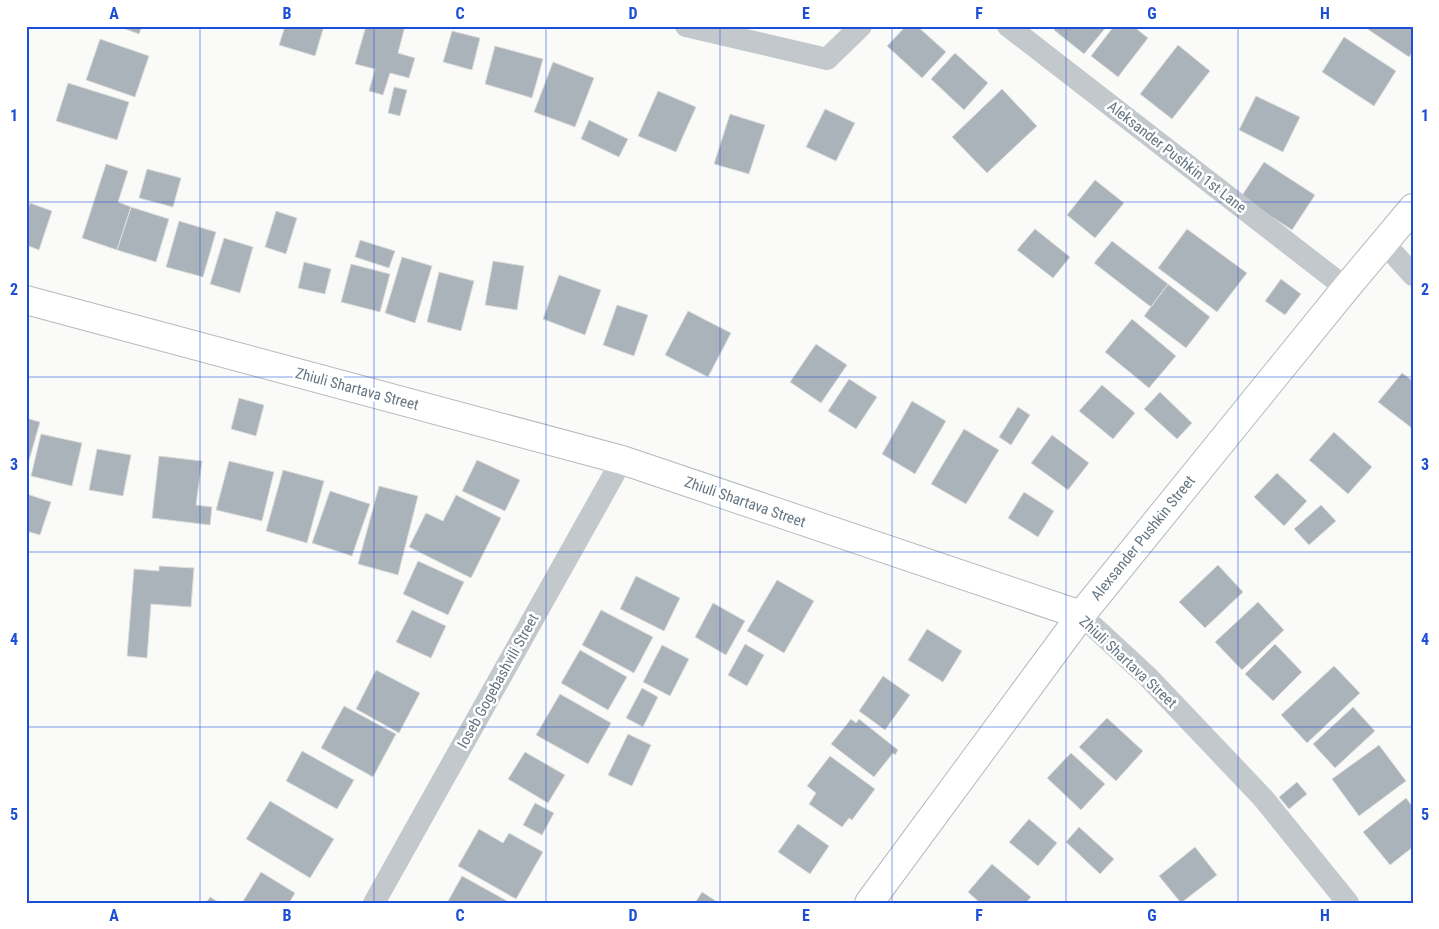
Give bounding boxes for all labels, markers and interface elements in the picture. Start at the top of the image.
text: A [109,4,119,23]
text: B [283,4,292,23]
text: C [455,4,465,23]
text: D [628,4,638,23]
text: E [802,4,810,23]
text: F [975,4,983,23]
text: G [1147,4,1157,23]
text: H [1320,4,1330,23]
street label: Aleksander Pushkin 1st Lane [1104,97,1250,217]
text: 1 [10,106,18,125]
text: 1 [1421,106,1429,125]
text: 2 [10,280,18,299]
text: 2 [1421,280,1429,299]
street label: Zhiuli Shartava Street [293,364,421,414]
text: 3 [10,455,18,474]
text: 3 [1421,455,1429,474]
street label: Alexsander Pushkin Street [1087,472,1199,604]
street label: Zhiuli Shartava Street [682,473,808,531]
street label: Ioseb Gogebashvili Street [454,611,542,751]
street label: Zhiuli Shartava Street [1075,612,1181,712]
text: 4 [10,630,18,649]
text: 4 [1421,630,1429,649]
text: 5 [10,805,18,824]
text: 5 [1421,805,1429,824]
text: A [109,906,119,925]
text: B [283,906,292,925]
text: C [455,906,465,925]
text: D [628,906,638,925]
text: E [802,906,810,925]
text: F [975,906,983,925]
text: G [1147,906,1157,925]
text: H [1320,906,1330,925]

